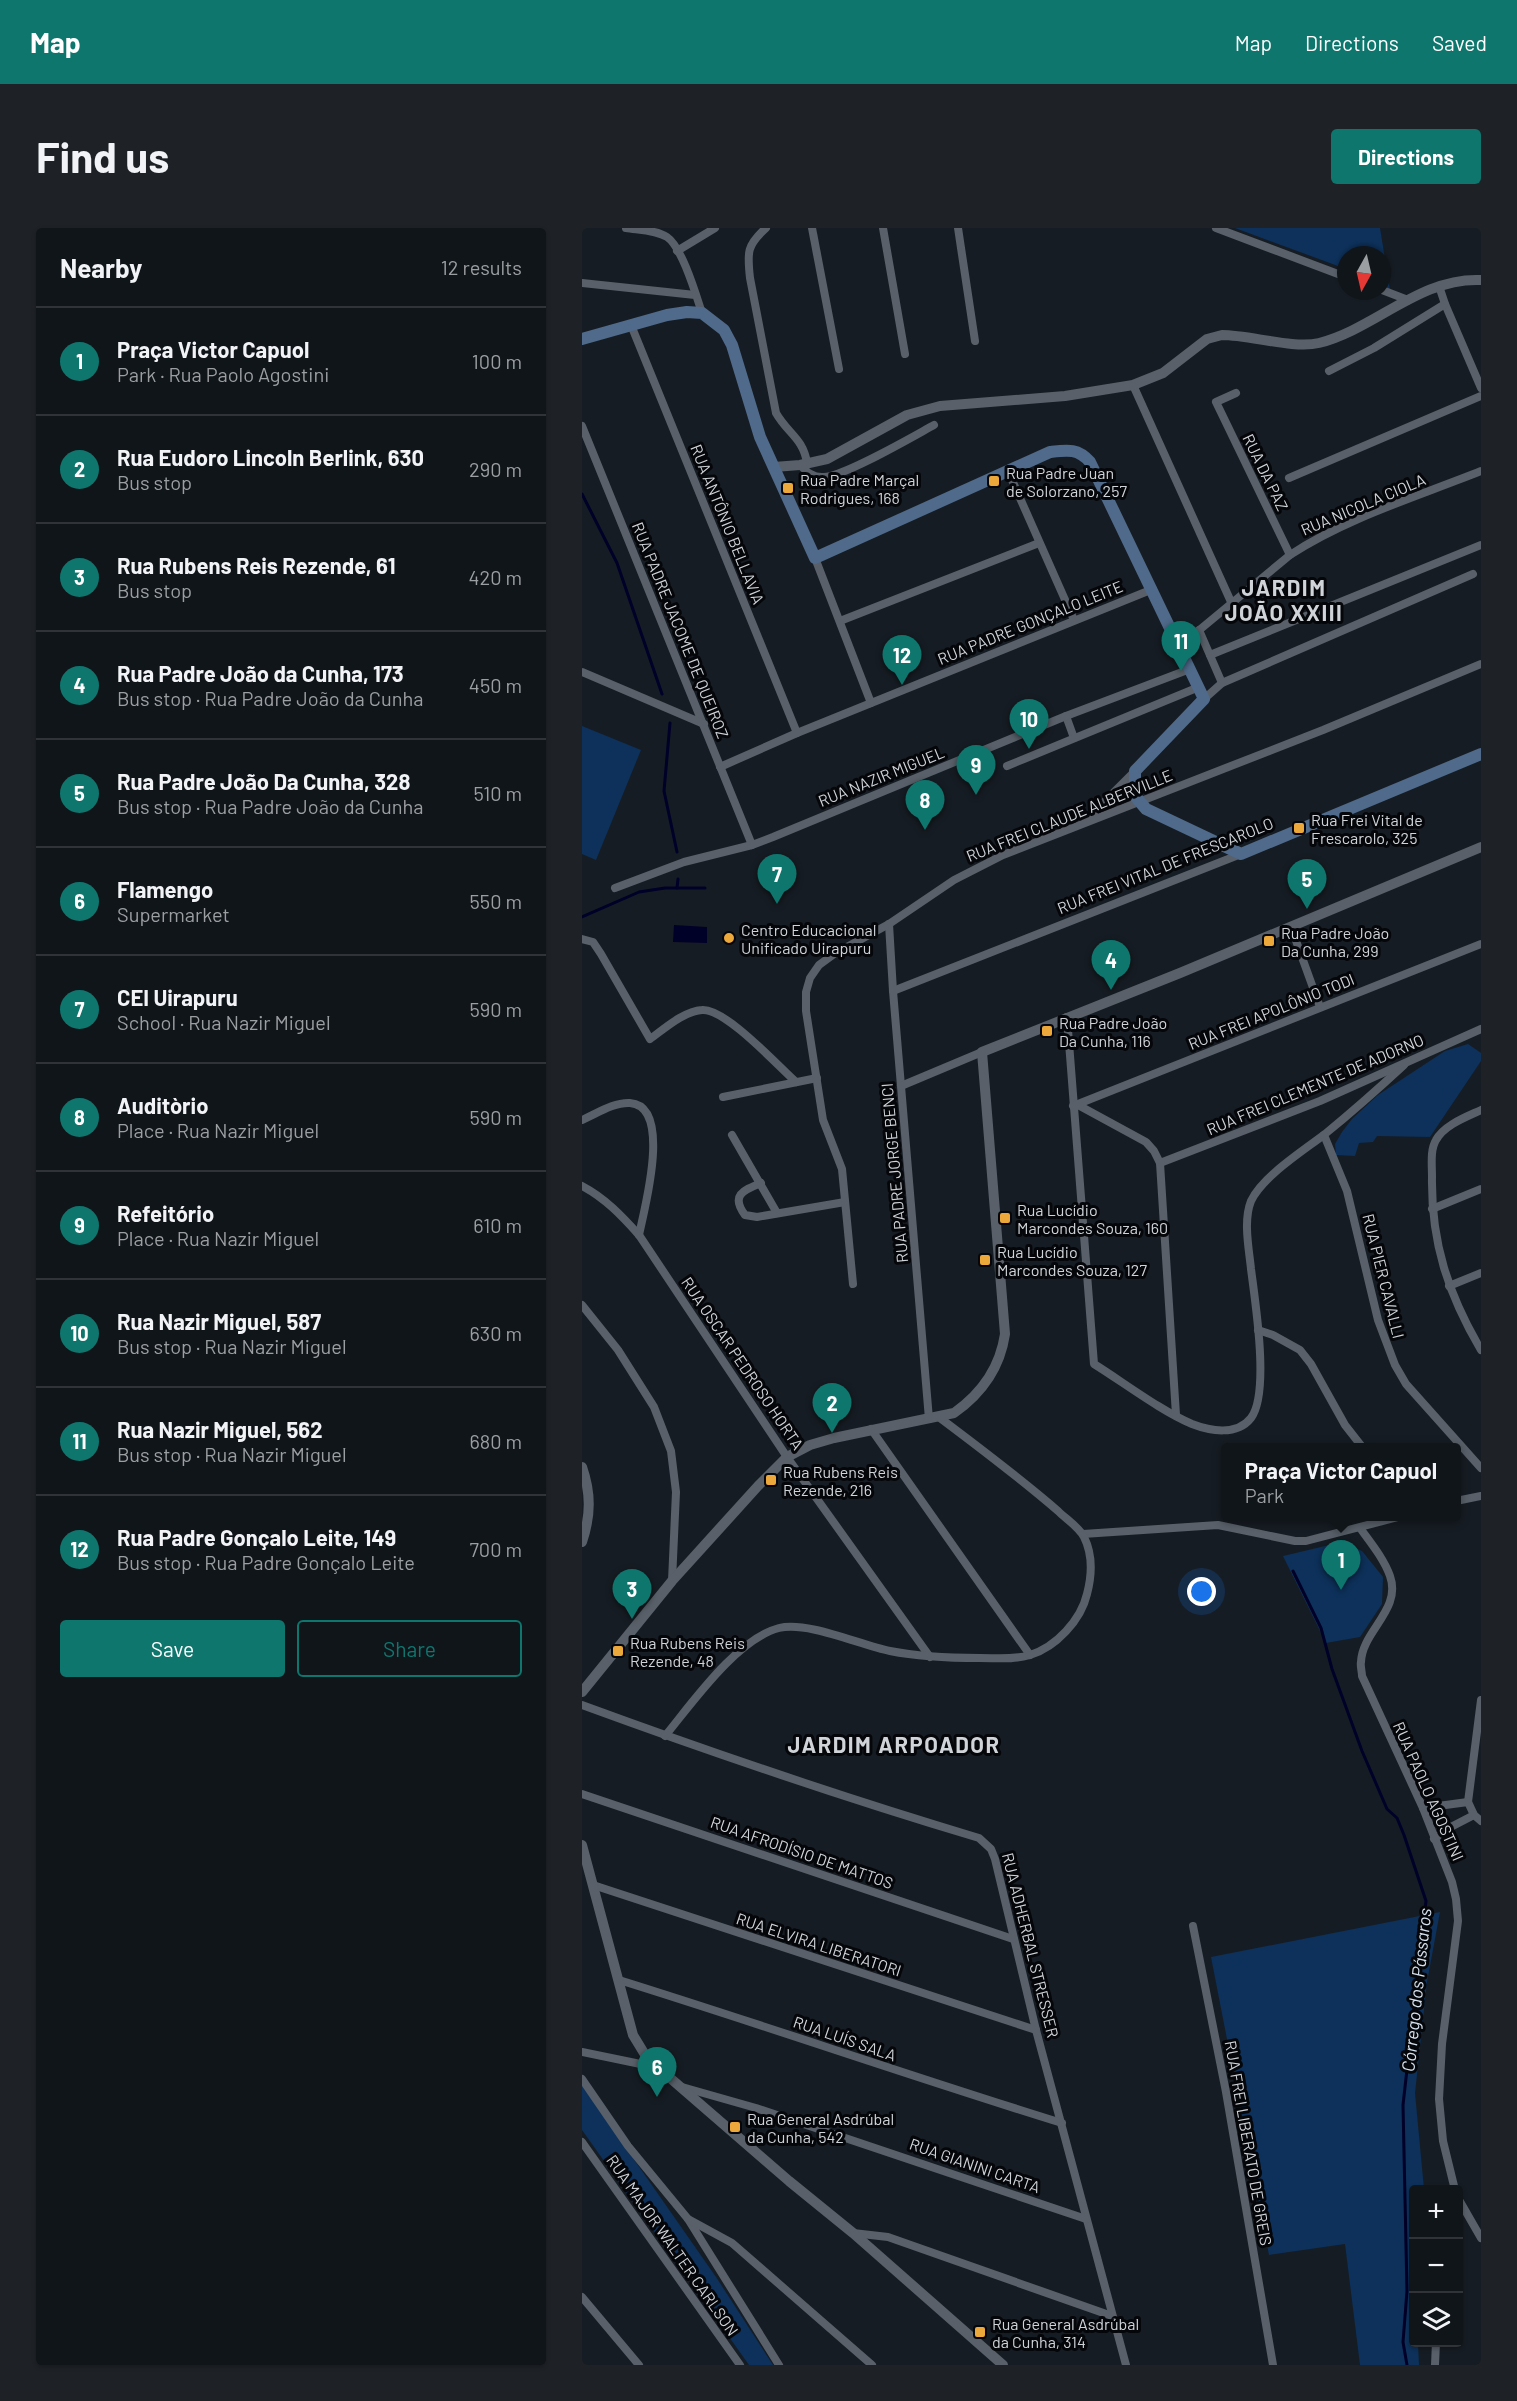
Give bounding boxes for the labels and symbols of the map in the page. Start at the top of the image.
north arrow [1337,246,1391,300]
street label: RUA DA PAZ [1239,430,1293,514]
street label: RUA ANTÔNIO BELLAVIA [687,441,769,607]
place label: Rua Padre Juan de Solorzano, 257 [1006,463,1127,500]
street label: RUA NICOLA CIOLA [1298,469,1428,539]
place label: Rua Padre Marçal Rodrigues, 168 [800,470,919,507]
marker: Rua Padre Juan de Solorzano, 257 [987,474,1001,488]
marker: Rua Padre Marçal Rodrigues, 168 [781,481,795,495]
street label: RUA PADRE JACOME DE QUEIROZ [629,519,733,741]
district label: JARDIM JOÃO XXIII [1225,574,1343,625]
street label: RUA PADRE GONÇALO LEITE [935,576,1125,668]
pin: 11 [1162,622,1200,671]
pin: 12 [882,636,922,685]
pin: 10 [1010,700,1048,749]
street label: RUA NAZIR MIGUEL [815,742,947,810]
pin: 9 [956,746,996,795]
street label: RUA FREI CLAUDE ALBERVILLE [963,765,1175,865]
pin: 8 [906,780,944,830]
place label: Rua Frei Vital de Frescarolo, 325 [1311,810,1423,847]
street label: RUA FREI VITAL DE FRESCAROLO [1054,813,1276,917]
marker: Rua Frei Vital de Frescarolo, 325 [1292,821,1306,835]
pin: 7 [758,854,796,904]
pin: 5 [1288,860,1326,909]
place label: Centro Educacional Unificado Uirapuru [741,920,876,957]
place label: Rua Padre João Da Cunha, 299 [1281,923,1389,960]
marker: Centro Educacional Unificado Uirapuru [722,931,736,945]
marker: Rua Padre João Da Cunha, 299 [1262,934,1276,948]
pin: 4 [1092,940,1130,990]
street label: RUA FREI APOLÔNIO TODI [1185,969,1357,1053]
place label: Rua Padre João Da Cunha, 116 [1059,1013,1167,1050]
marker: Rua Padre João Da Cunha, 116 [1040,1024,1054,1038]
street label: RUA FREI CLEMENTE DE ADORNO [1204,1030,1426,1138]
street label: RUA PADRE JORGE BENCI [877,1082,911,1264]
place label: Rua Lucídio Marcondes Souza, 160 [1017,1200,1168,1237]
marker: Rua Lucídio Marcondes Souza, 160 [998,1211,1012,1225]
street label: RUA PIER CAVALLI [1359,1212,1409,1340]
place label: Rua Lucídio Marcondes Souza, 127 [997,1242,1147,1279]
marker: Rua Lucídio Marcondes Souza, 127 [978,1253,992,1267]
street label: RUA OSCAR PEDROSO HORTA [678,1273,808,1453]
pin: 2 [812,1384,852,1433]
place label: Rua Rubens Reis Rezende, 216 [783,1462,898,1499]
marker: Rua Rubens Reis Rezende, 216 [764,1473,778,1487]
pin: 1 [1322,1540,1360,1590]
pin: 3 [613,1570,652,1619]
your location [1187,1577,1216,1606]
place label: Rua Rubens Reis Rezende, 48 [630,1633,745,1670]
marker: Rua Rubens Reis Rezende, 48 [611,1644,625,1658]
street label: RUA PAOLO AGOSTINI [1390,1719,1468,1863]
district label: JARDIM ARPOADOR [788,1731,1000,1757]
street label: RUA AFRODÍSIO DE MATTOS [708,1812,896,1892]
street label: RUA ADHERBAL STRESSER [999,1851,1063,2040]
water label: Córrego dos Pássaros [1396,1907,1436,2073]
street label: RUA ELVIRA LIBERATORI [734,1908,904,1980]
street label: RUA LUÍS SALA [791,2011,899,2065]
street label: RUA FREI LIBERATO DE GREIS [1222,2039,1276,2247]
pin: 6 [638,2048,676,2097]
place label: Rua General Asdrúbal da Cunha, 542 [747,2109,894,2146]
marker: Rua General Asdrúbal da Cunha, 542 [728,2120,742,2134]
street label: RUA GIANINI CARTA [907,2134,1043,2196]
street label: RUA MAJOR WALTER CARLSON [603,2151,743,2339]
place label: Rua General Asdrúbal da Cunha, 314 [992,2314,1139,2351]
marker: Rua General Asdrúbal da Cunha, 314 [973,2325,987,2339]

